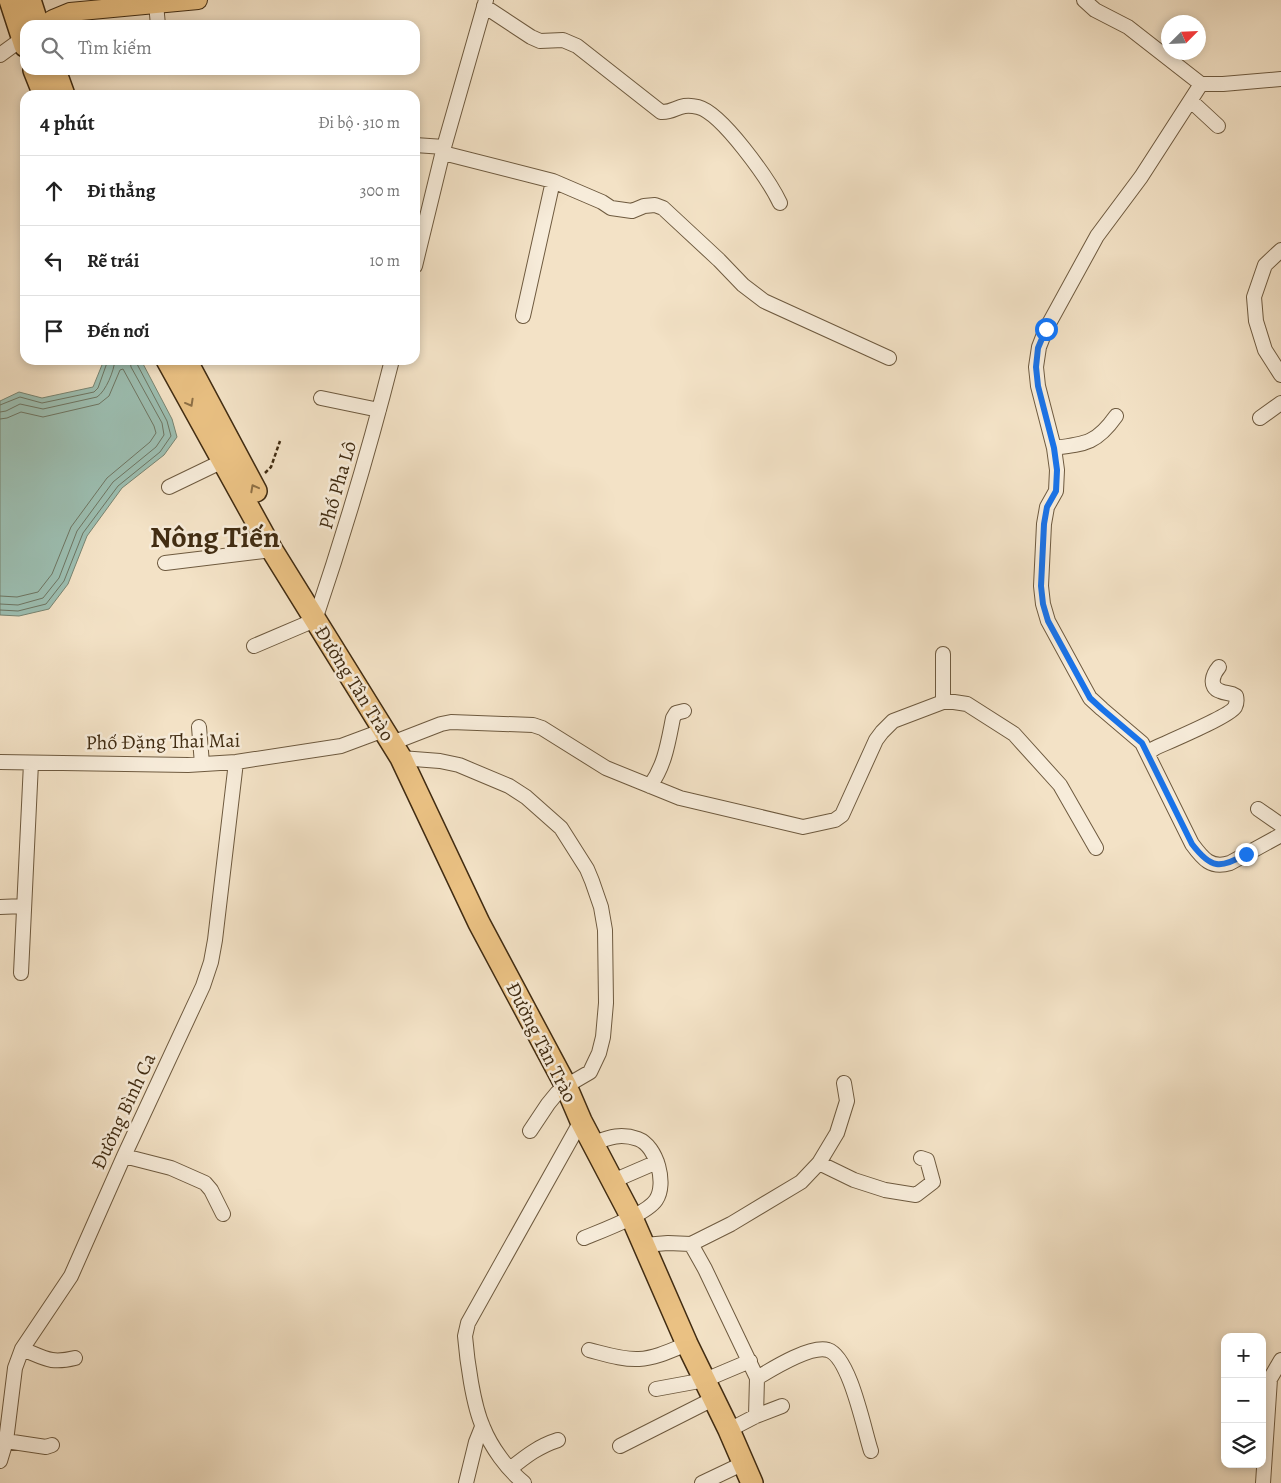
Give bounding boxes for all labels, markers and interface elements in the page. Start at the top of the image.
north arrow [1161,15,1206,60]
search box [20,20,420,75]
icon: search [38,34,66,62]
text: Tìm kiếm [78,35,152,61]
text: 4 phút [40,109,95,137]
text: Đi bộ · 310 m [318,112,400,134]
icon: ahead [40,177,68,205]
text: Đi thẳng [87,178,155,204]
text: 300 m [360,180,400,202]
icon: left [40,247,68,275]
text: Rẽ trái [87,248,139,274]
text: 10 m [370,250,400,272]
icon: arrive [40,317,68,345]
text: Đến nơi [87,318,149,344]
route start [1035,318,1058,341]
one-way arrow [184,397,194,406]
street label: Phố Pha Lô [312,438,363,532]
one-way arrow [250,485,260,494]
district label: Nông Tiến [150,517,280,557]
street label: Đường Tân Trào [308,620,401,746]
street label: Phố Đặng Thai Mai [86,727,241,756]
route end [1235,843,1258,866]
street label: Đường Tân Trào [500,977,584,1107]
street label: Đường Bình Ca [85,1048,162,1174]
map controls [1221,1333,1266,1468]
button: + [1221,1333,1266,1378]
button: − [1221,1378,1266,1423]
button: layers [1221,1423,1266,1468]

